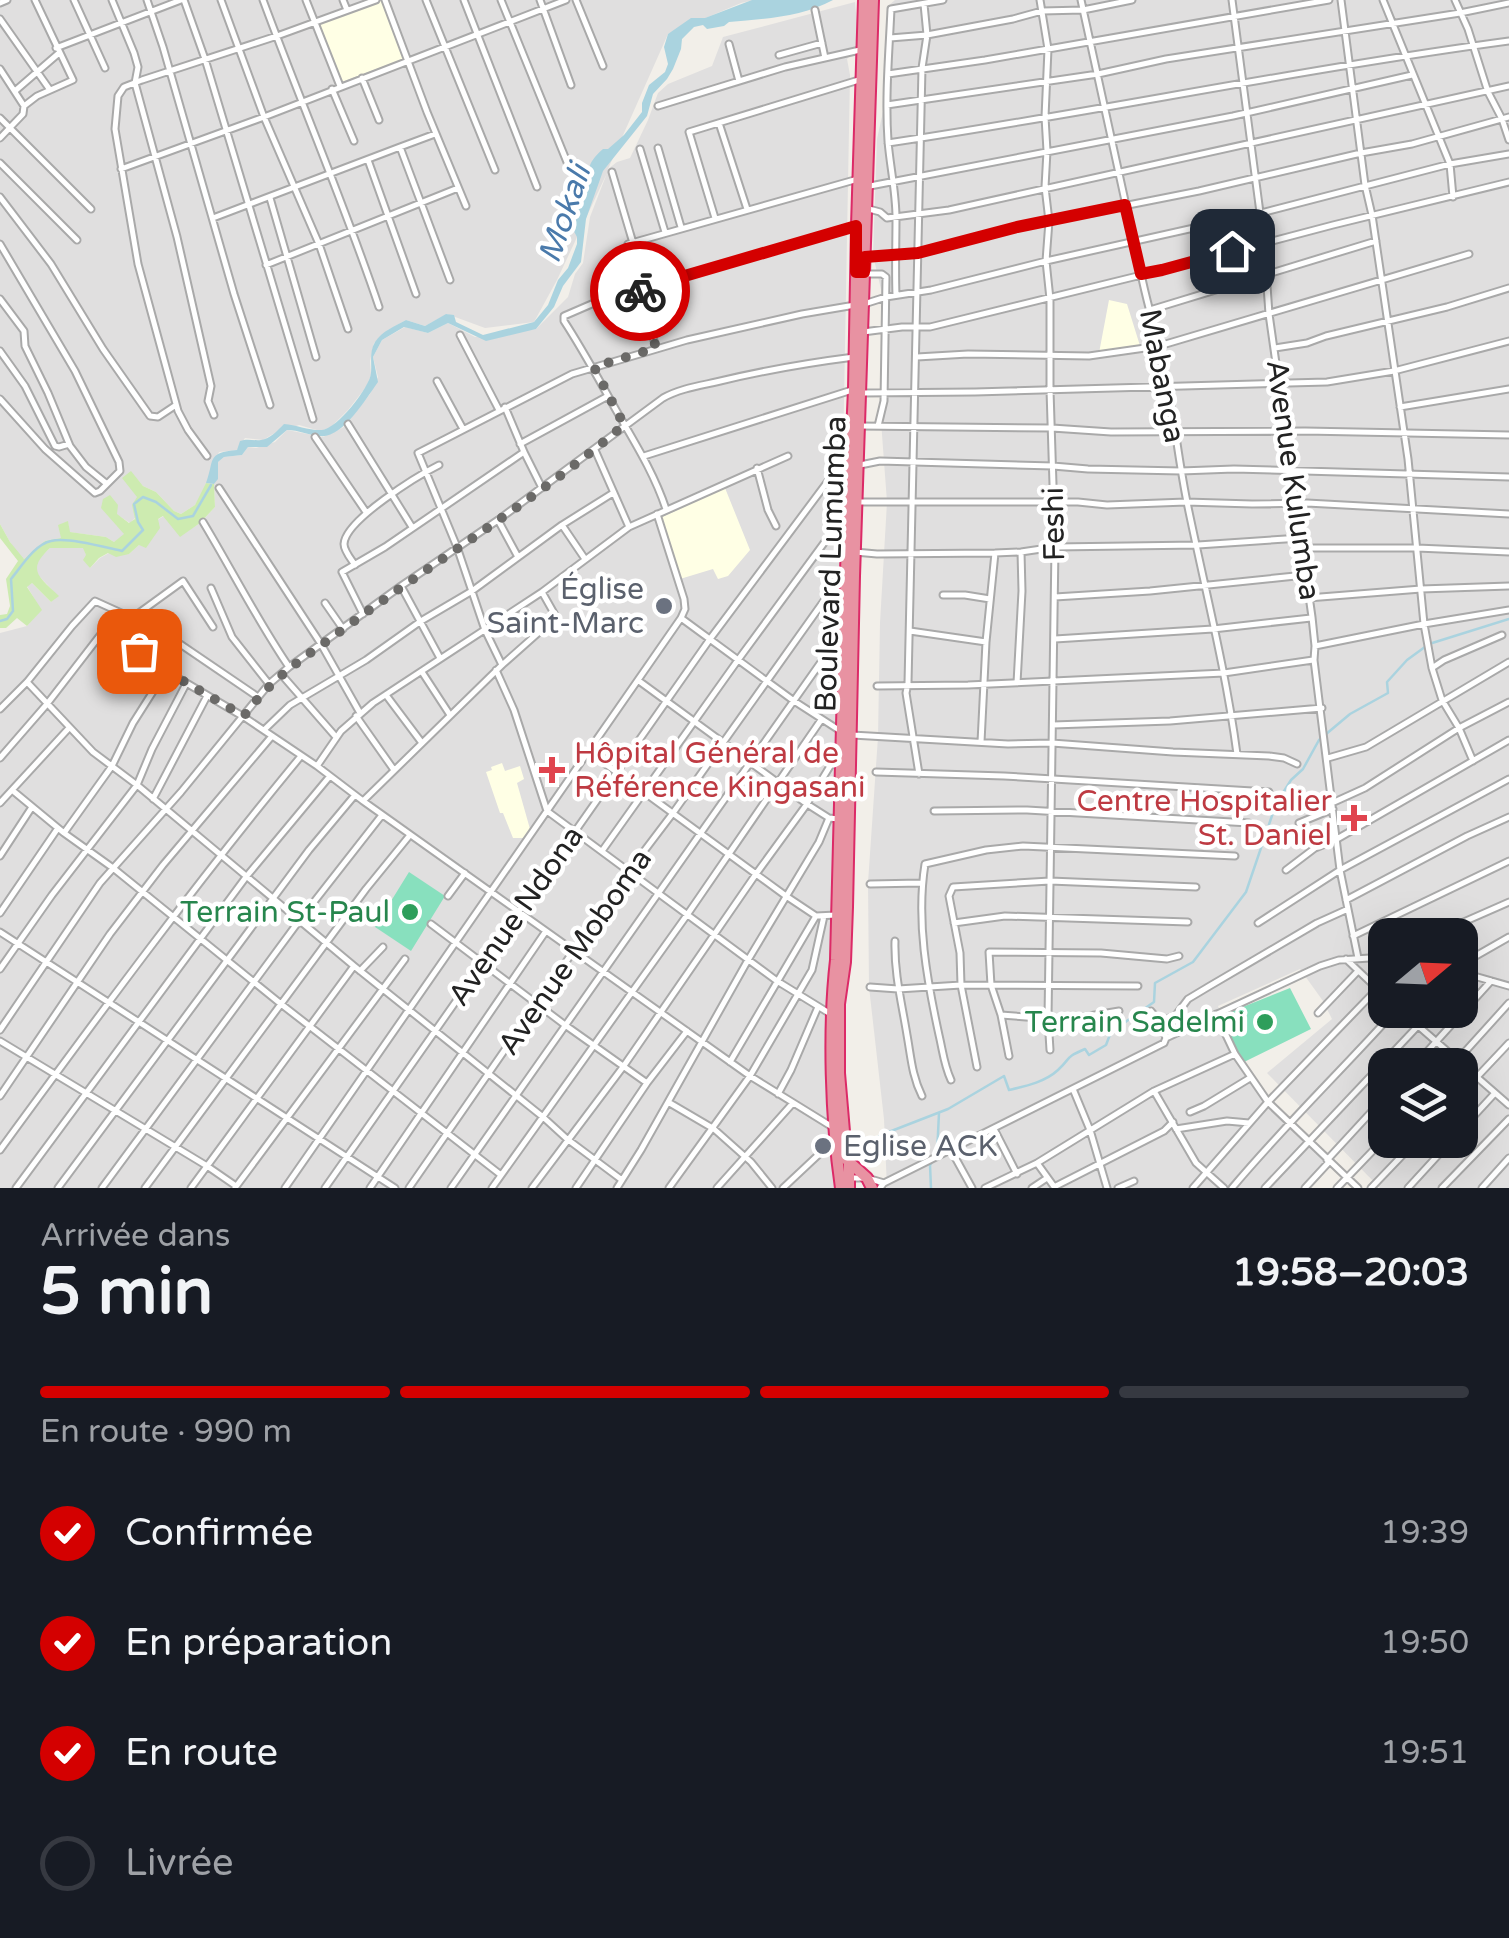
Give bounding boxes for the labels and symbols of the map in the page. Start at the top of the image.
water label: Mokali [531,156,601,268]
pin [1190,209,1275,294]
courier [590,241,690,341]
street label: Mabanga [1131,306,1193,446]
street label: Avenue Kulumba [1258,357,1328,603]
street label: Boulevard Lumumba [807,415,855,713]
street label: Feshi [1035,487,1073,561]
place label: Église Saint-Marc [487,571,644,642]
marker: Église Saint-Marc [653,595,675,617]
pin [97,609,182,694]
place label: Hôpital Général de Référence Kingasani [574,735,865,806]
marker: Hôpital Général de Référence Kingasani [539,757,565,783]
place label: Centre Hospitalier St. Daniel [1076,783,1333,854]
marker: Centre Hospitalier St. Daniel [1341,805,1367,831]
street label: Avenue Ndona [440,819,592,1013]
street label: Avenue Moboma [490,842,660,1062]
place label: Terrain St-Paul [180,894,390,931]
marker: Terrain St-Paul [399,901,421,923]
north arrow [1368,918,1478,1028]
place label: Terrain Sadelmi [1025,1004,1245,1041]
marker: Terrain Sadelmi [1254,1011,1276,1033]
place label: Eglise ACK [843,1128,998,1165]
marker: Eglise ACK [812,1135,834,1157]

